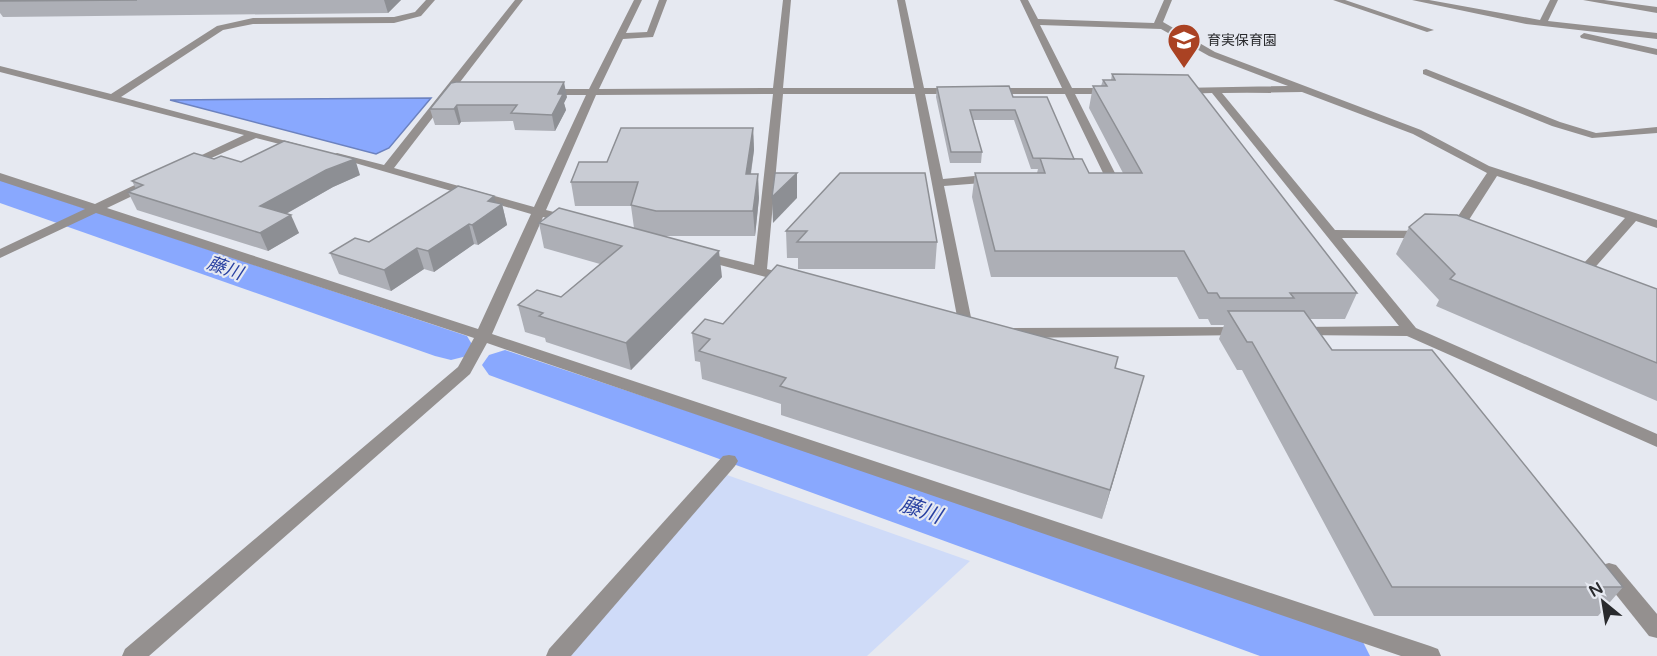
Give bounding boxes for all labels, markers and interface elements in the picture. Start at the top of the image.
school or university icon: 育実保育園 [1166,22,1202,69]
place label: 育実保育園 [1207,32,1277,49]
water label: 藤川 [204,252,247,285]
water label: 藤川 [897,492,947,530]
north arrow [1573,572,1633,632]
text: N [1585,578,1607,602]

